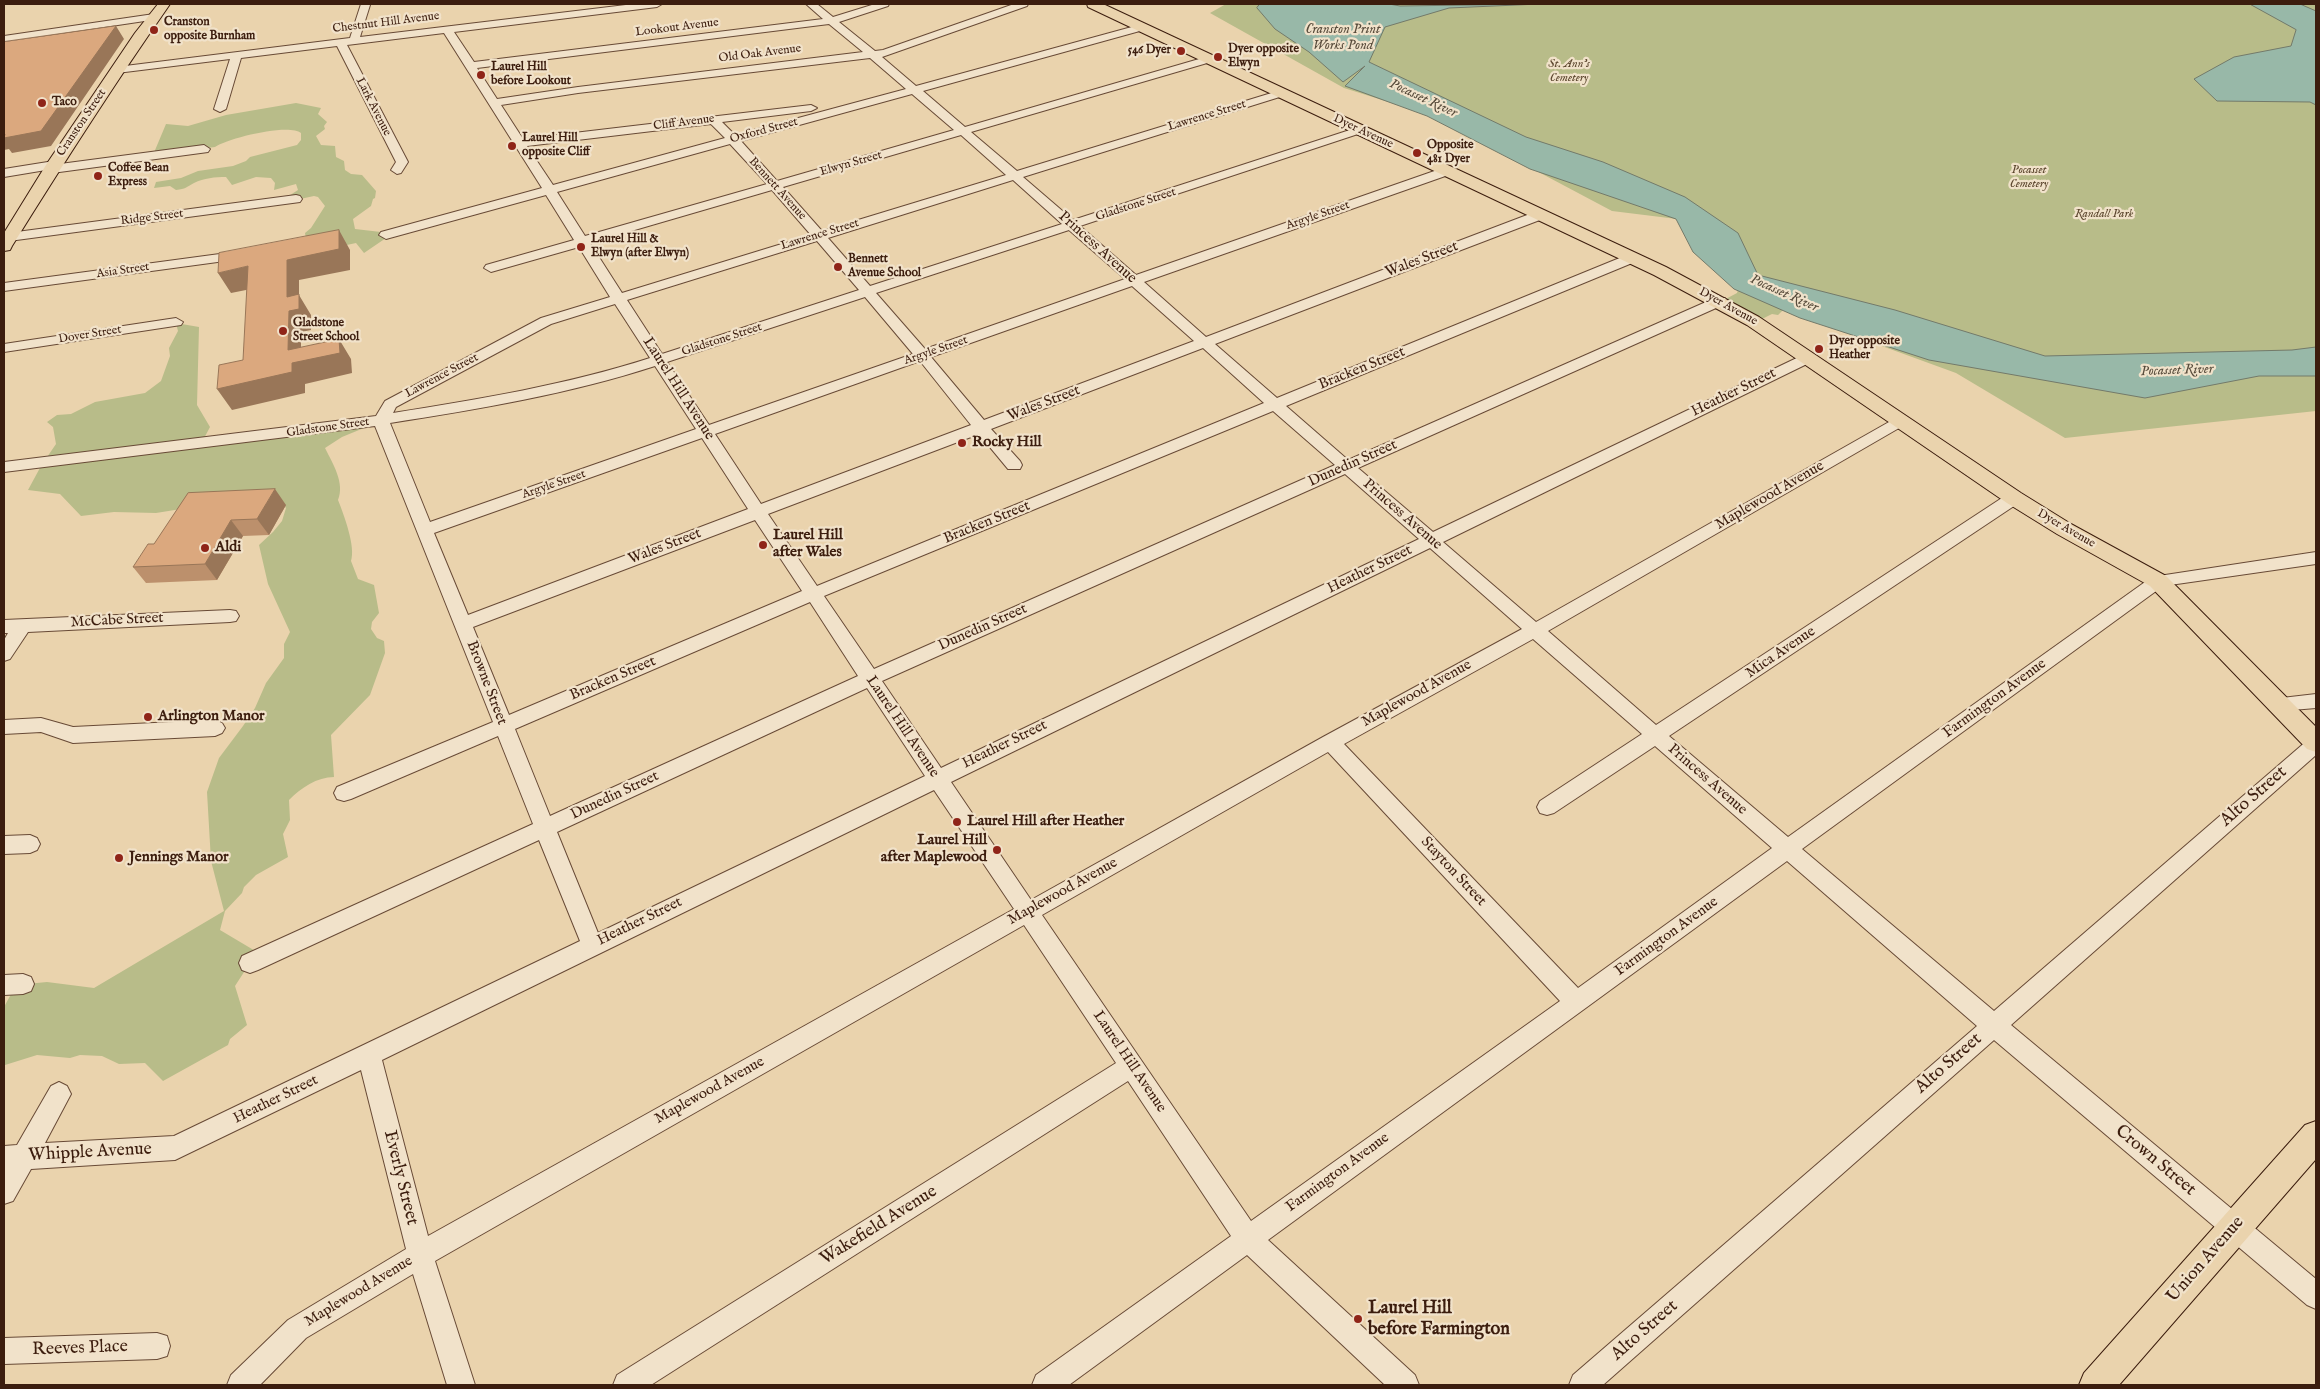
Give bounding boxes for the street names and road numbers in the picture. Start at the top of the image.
street label: Chestnut Hill Avenue [332,9,440,37]
street label: Lookout Avenue [634,16,720,40]
street label: Old Oak Avenue [718,42,802,66]
street label: Lark Avenue [352,75,394,139]
street label: Cranston Street [54,87,110,159]
street label: Lawrence Street [1166,97,1248,135]
street label: Cliff Avenue [653,112,715,134]
street label: Dyer Avenue [1331,112,1395,152]
street label: Oxford Street [728,115,800,147]
street label: Elwyn Street [818,148,884,180]
street label: Bennett Avenue [745,155,809,223]
street label: Gladstone Street [1094,185,1178,225]
street label: Argyle Street [1284,198,1352,234]
street label: Ridge Street [120,207,184,229]
street label: Princess Avenue [1054,208,1140,288]
street label: Lawrence Street [779,216,861,254]
street label: Wales Street [1383,238,1461,282]
street label: Asia Street [96,260,150,282]
street label: Dyer Avenue [1696,285,1760,329]
street label: Gladstone Street [680,320,764,360]
street label: Dover Street [57,323,123,347]
street label: Argyle Street [902,333,970,369]
street label: Laurel Hill Avenue [638,334,718,444]
street label: Bracken Street [1316,343,1408,395]
street label: Lawrence Street [403,351,481,401]
street label: Heather Street [1689,365,1779,421]
street label: Wales Street [1005,382,1083,426]
street label: Gladstone Street [286,415,370,441]
street label: Dunedin Street [1306,436,1400,492]
street label: Maplewood Avenue [1712,458,1828,534]
street label: Argyle Street [520,467,588,503]
street label: Princess Avenue [1359,476,1445,554]
street label: Bracken Street [941,497,1033,549]
street label: Dyer Avenue [2034,507,2098,551]
street label: Wales Street [626,525,704,569]
street label: Heather Street [1325,542,1415,598]
street label: Dunedin Street [936,600,1030,656]
street label: McCabe Street [70,610,164,632]
street label: Mica Avenue [1743,623,1819,683]
street label: Browne Street [462,638,510,728]
street label: Bracken Street [567,653,659,705]
street label: Farmington Avenue [1940,655,2050,743]
street label: Maplewood Avenue [1359,656,1475,732]
street label: Laurel Hill Avenue [861,673,943,781]
street label: Heather Street [960,717,1050,773]
street label: Princess Avenue [1664,741,1750,819]
street label: Alto Street [2216,762,2292,832]
street label: Dunedin Street [568,768,662,824]
street label: Stayton Street [1416,834,1490,910]
street label: Maplewood Avenue [1005,854,1121,930]
street label: Farmington Avenue [1612,893,1722,981]
street label: Heather Street [595,894,685,950]
street label: Laurel Hill Avenue [1088,1008,1170,1116]
street label: Alto Street [1911,1029,1987,1099]
street label: Maplewood Avenue [652,1053,768,1129]
street label: Heather Street [231,1072,321,1128]
street label: Crown Street [2110,1121,2200,1201]
street label: Everly Street [378,1128,422,1228]
street label: Farmington Avenue [1283,1129,1393,1217]
street label: Whipple Avenue [28,1139,152,1167]
street label: Wakefield Avenue [817,1181,941,1271]
street label: Union Avenue [2163,1212,2249,1308]
street label: Maplewood Avenue [302,1253,416,1331]
street label: Alto Street [1607,1296,1683,1366]
street label: Reeves Place [32,1337,128,1361]

